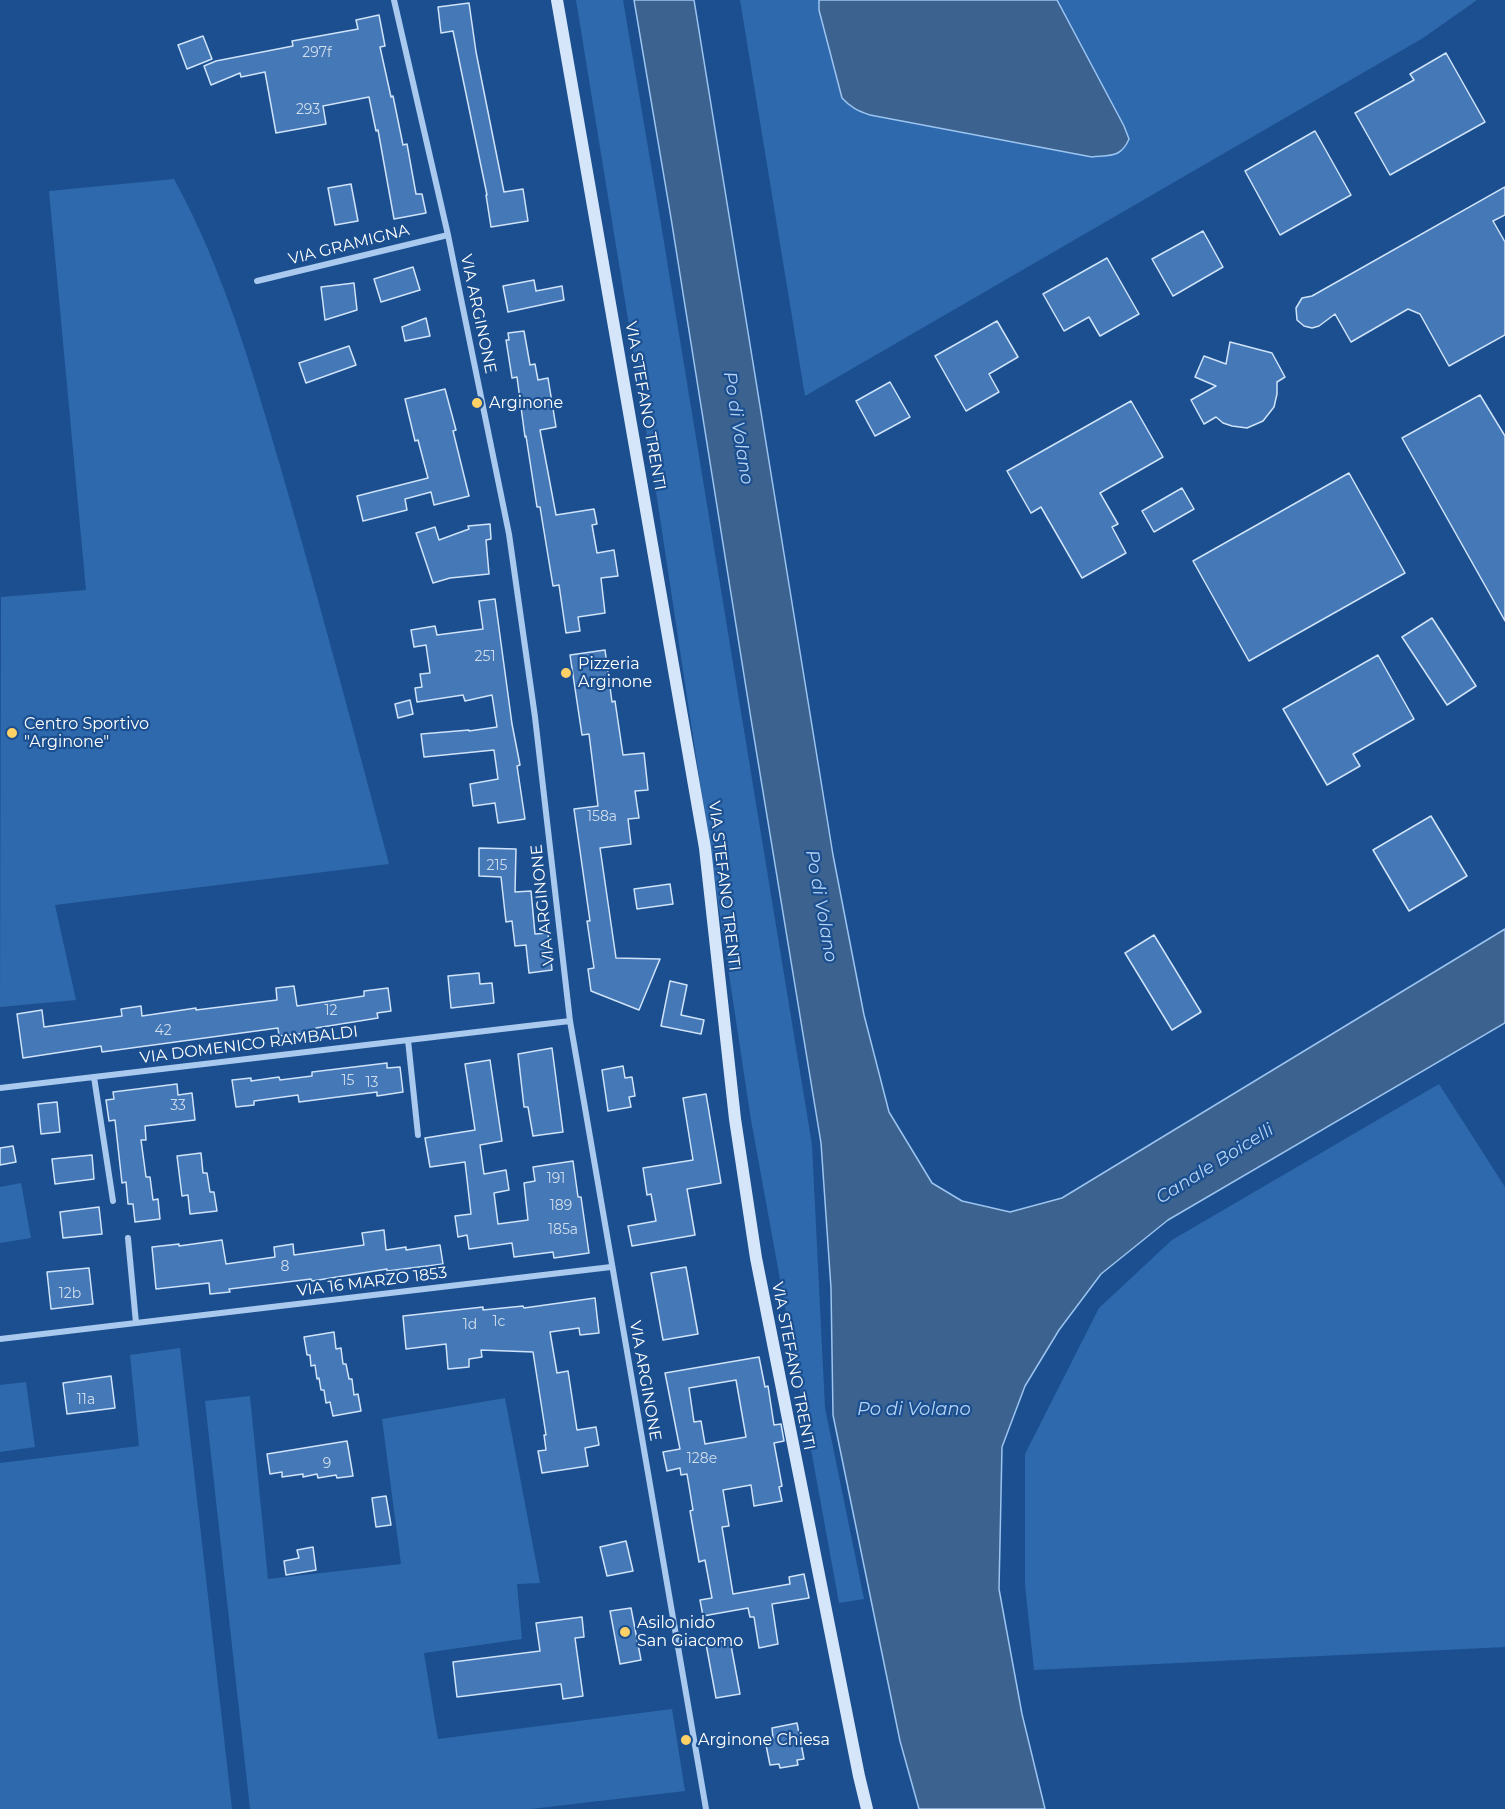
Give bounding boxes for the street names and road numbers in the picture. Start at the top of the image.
street label: VIA GRAMIGNA [287,221,411,269]
street label: VIA ARGINONE [456,252,500,376]
street label: VIA STEFANO TRENTI [621,320,669,492]
street label: VIA STEFANO TRENTI [704,800,744,972]
street label: VIA ARGINONE [527,843,559,967]
street label: VIA DOMENICO RAMBALDI [139,1022,359,1068]
street label: VIA 16 MARZO 1853 [296,1263,448,1301]
street label: VIA STEFANO TRENTI [767,1280,819,1452]
street label: VIA ARGINONE [625,1319,665,1443]

